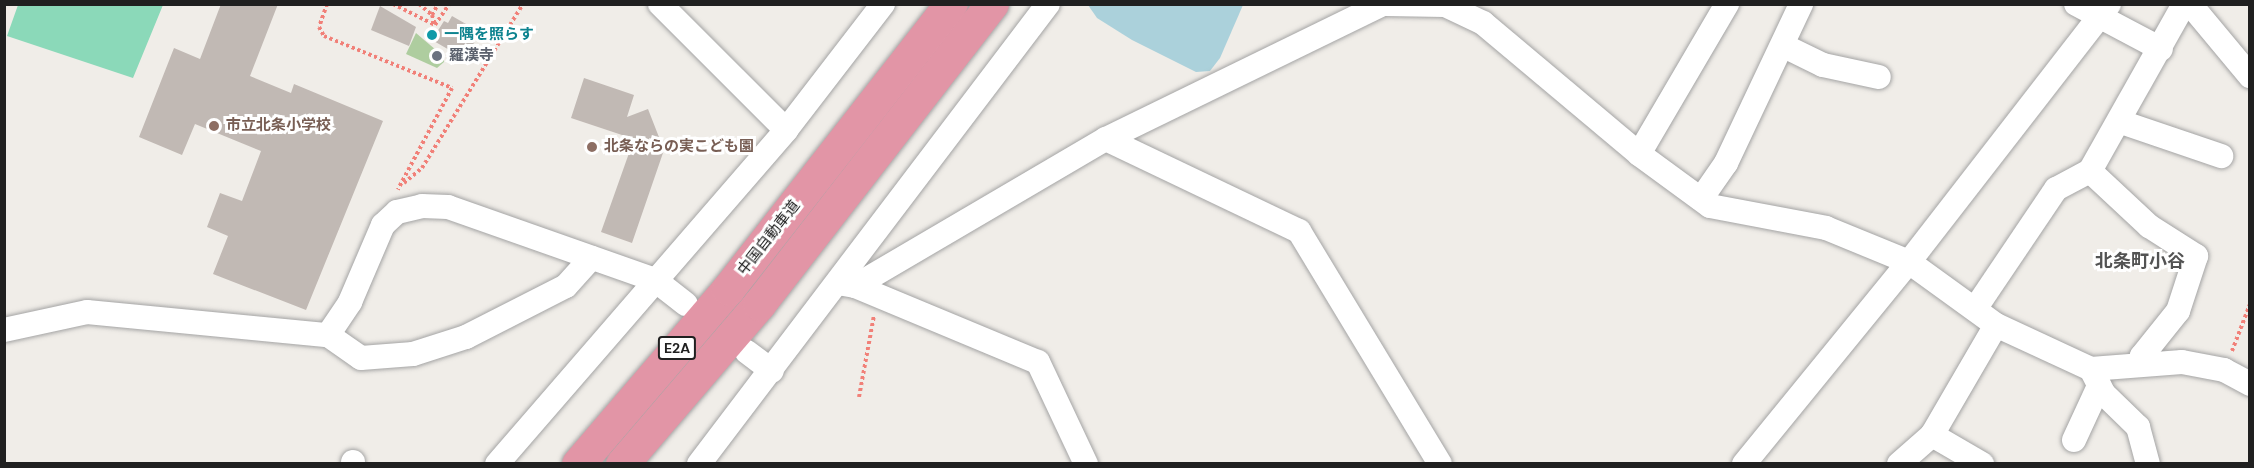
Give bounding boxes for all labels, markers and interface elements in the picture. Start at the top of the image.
place label: 一隅を照らす [444,26,534,44]
marker: 一隅を照らす [425,28,439,42]
place label: 羅漢寺 [449,47,494,65]
marker: 羅漢寺 [430,49,444,63]
place label: 市立北条小学校 [226,117,331,135]
marker: 市立北条小学校 [207,119,221,133]
place label: 北条ならの実こども園 [604,138,754,156]
marker: 北条ならの実こども園 [585,140,599,154]
street label: 中国自動車道 [734,197,804,279]
district label: 北条町小谷 [2095,250,2185,272]
road number: E2A [658,337,696,359]

